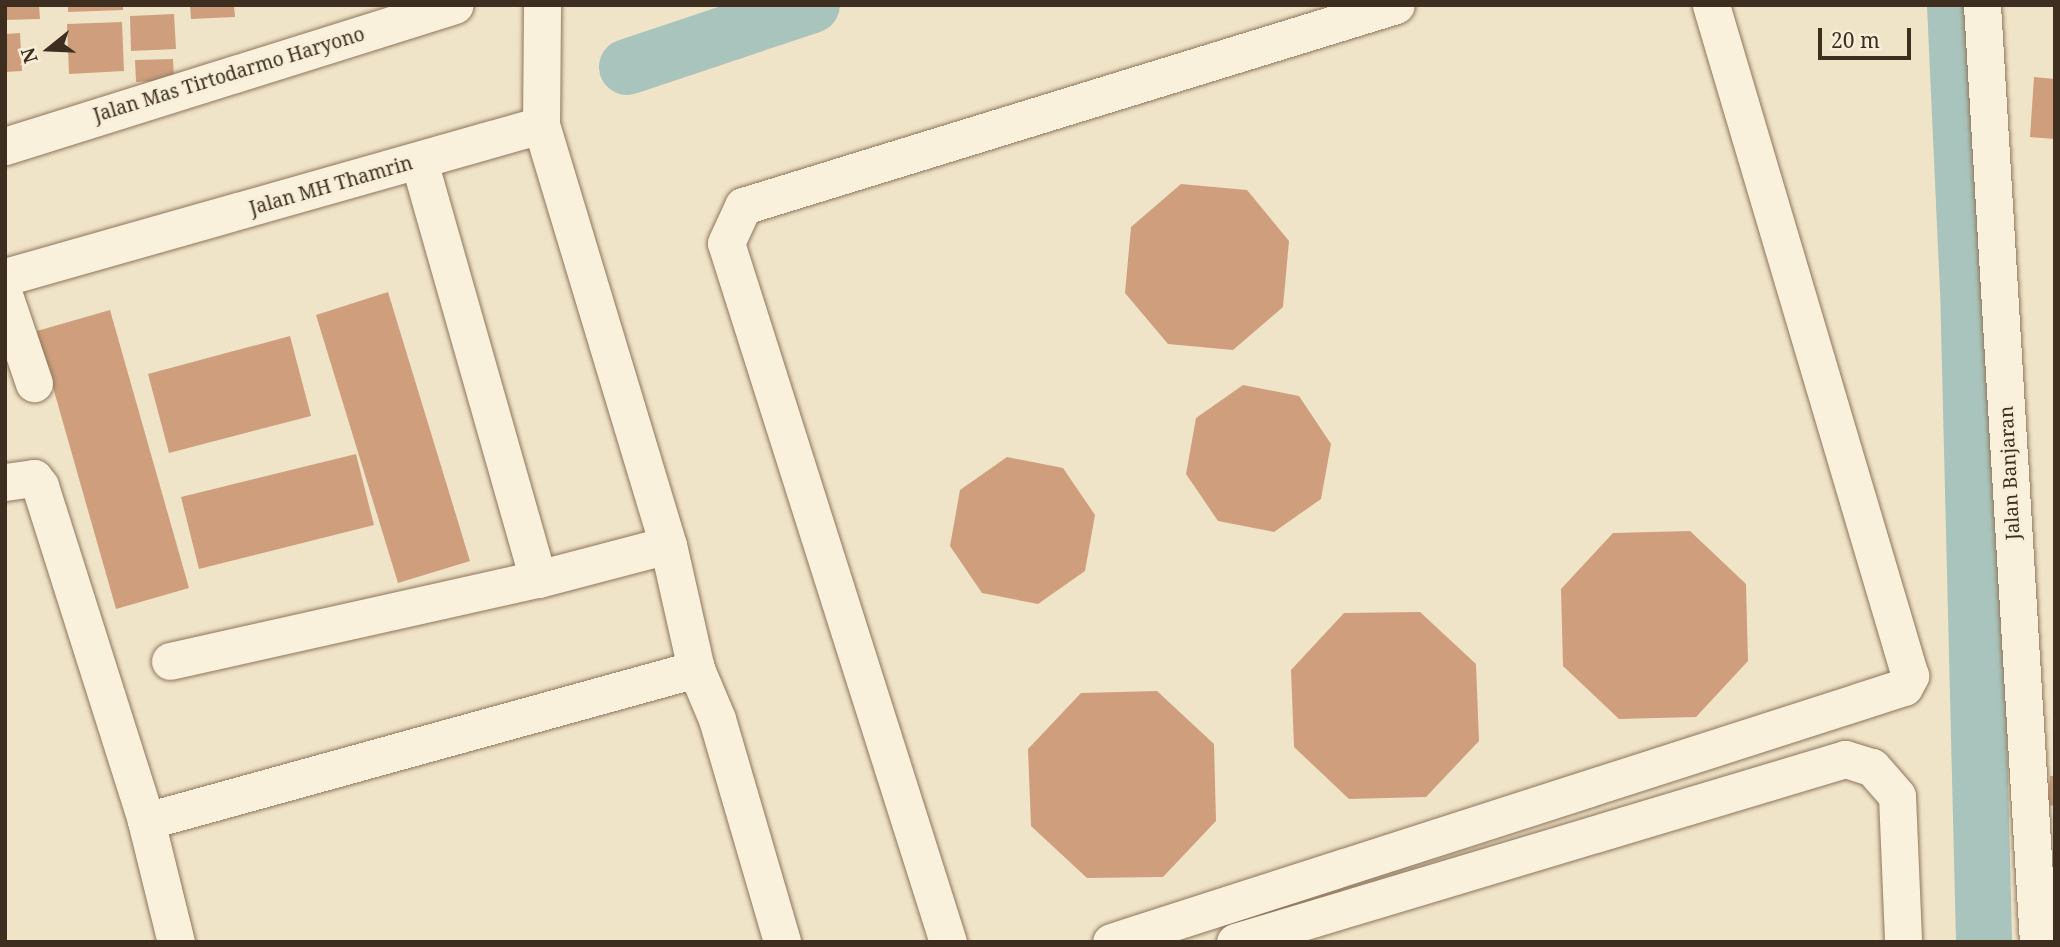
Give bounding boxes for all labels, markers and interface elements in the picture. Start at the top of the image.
north arrow [14,14,84,84]
scale bar [1822,14,1915,58]
street label: Jalan Mas Tirtodarmo Haryono [91,23,367,127]
text: 20 m [1831,26,1880,54]
text: N [14,44,44,67]
street label: Jalan MH Thamrin [247,152,415,220]
street label: Jalan Banjaran [1995,405,2025,541]

